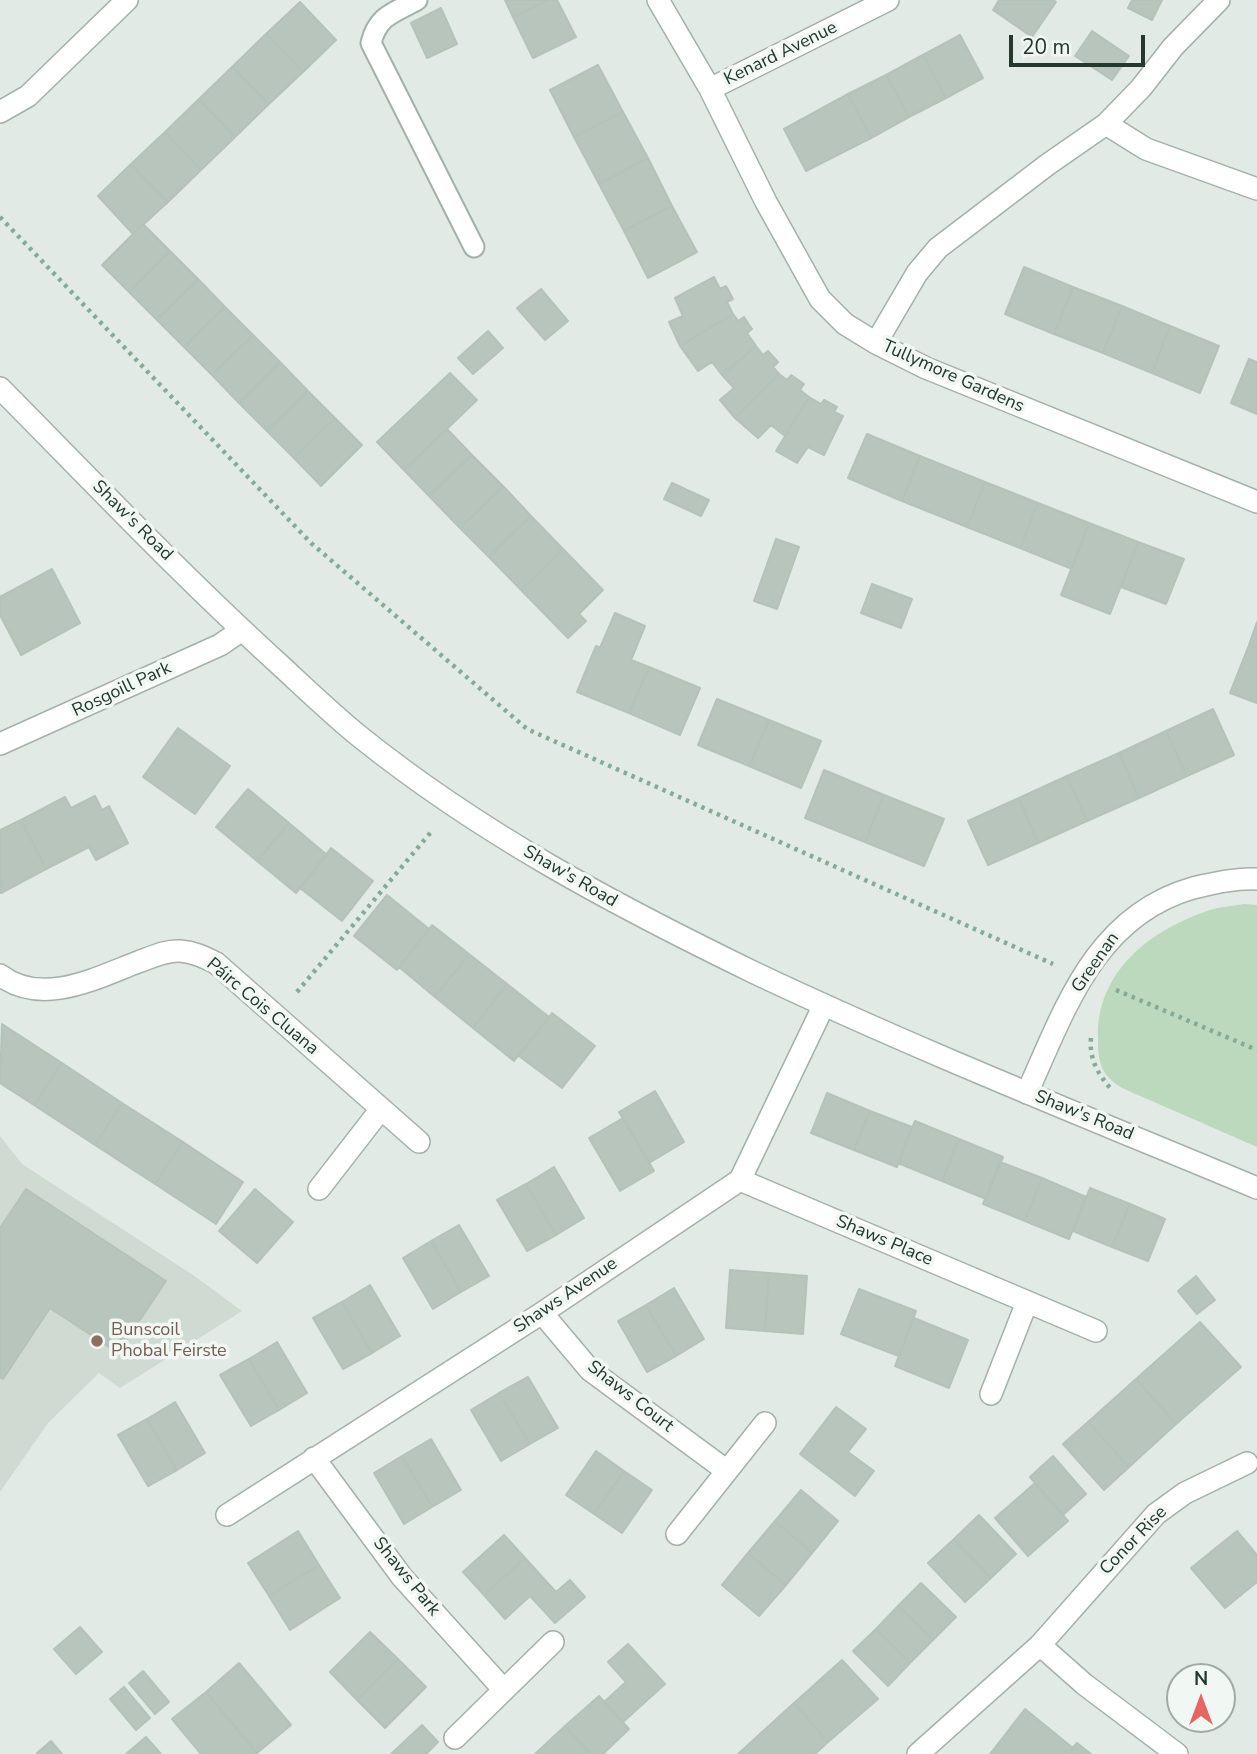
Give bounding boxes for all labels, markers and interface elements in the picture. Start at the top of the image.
street label: Kenard Avenue [721,17,841,91]
scale bar [1012,21,1148,65]
text: 20 m [1022,33,1071,61]
street label: Tullymore Gardens [879,336,1027,418]
street label: Shaw's Road [87,476,177,566]
street label: Rosgoill Park [69,658,175,722]
street label: Shaw's Road [519,841,621,913]
street label: Greenan [1067,929,1125,997]
street label: Páirc Cois Cluana [202,954,322,1060]
street label: Shaw's Road [1031,1086,1137,1146]
street label: Shaws Place [832,1211,936,1271]
street label: Shaws Avenue [510,1253,622,1339]
place label: Bunscoil Phobal Feirste [111,1320,227,1362]
marker: Bunscoil Phobal Feirste [89,1333,105,1349]
street label: Shaws Court [582,1357,678,1437]
street label: Conor Rise [1096,1502,1172,1580]
street label: Shaws Park [368,1533,444,1621]
north arrow [1166,1663,1236,1733]
text: N [1194,1666,1208,1692]

